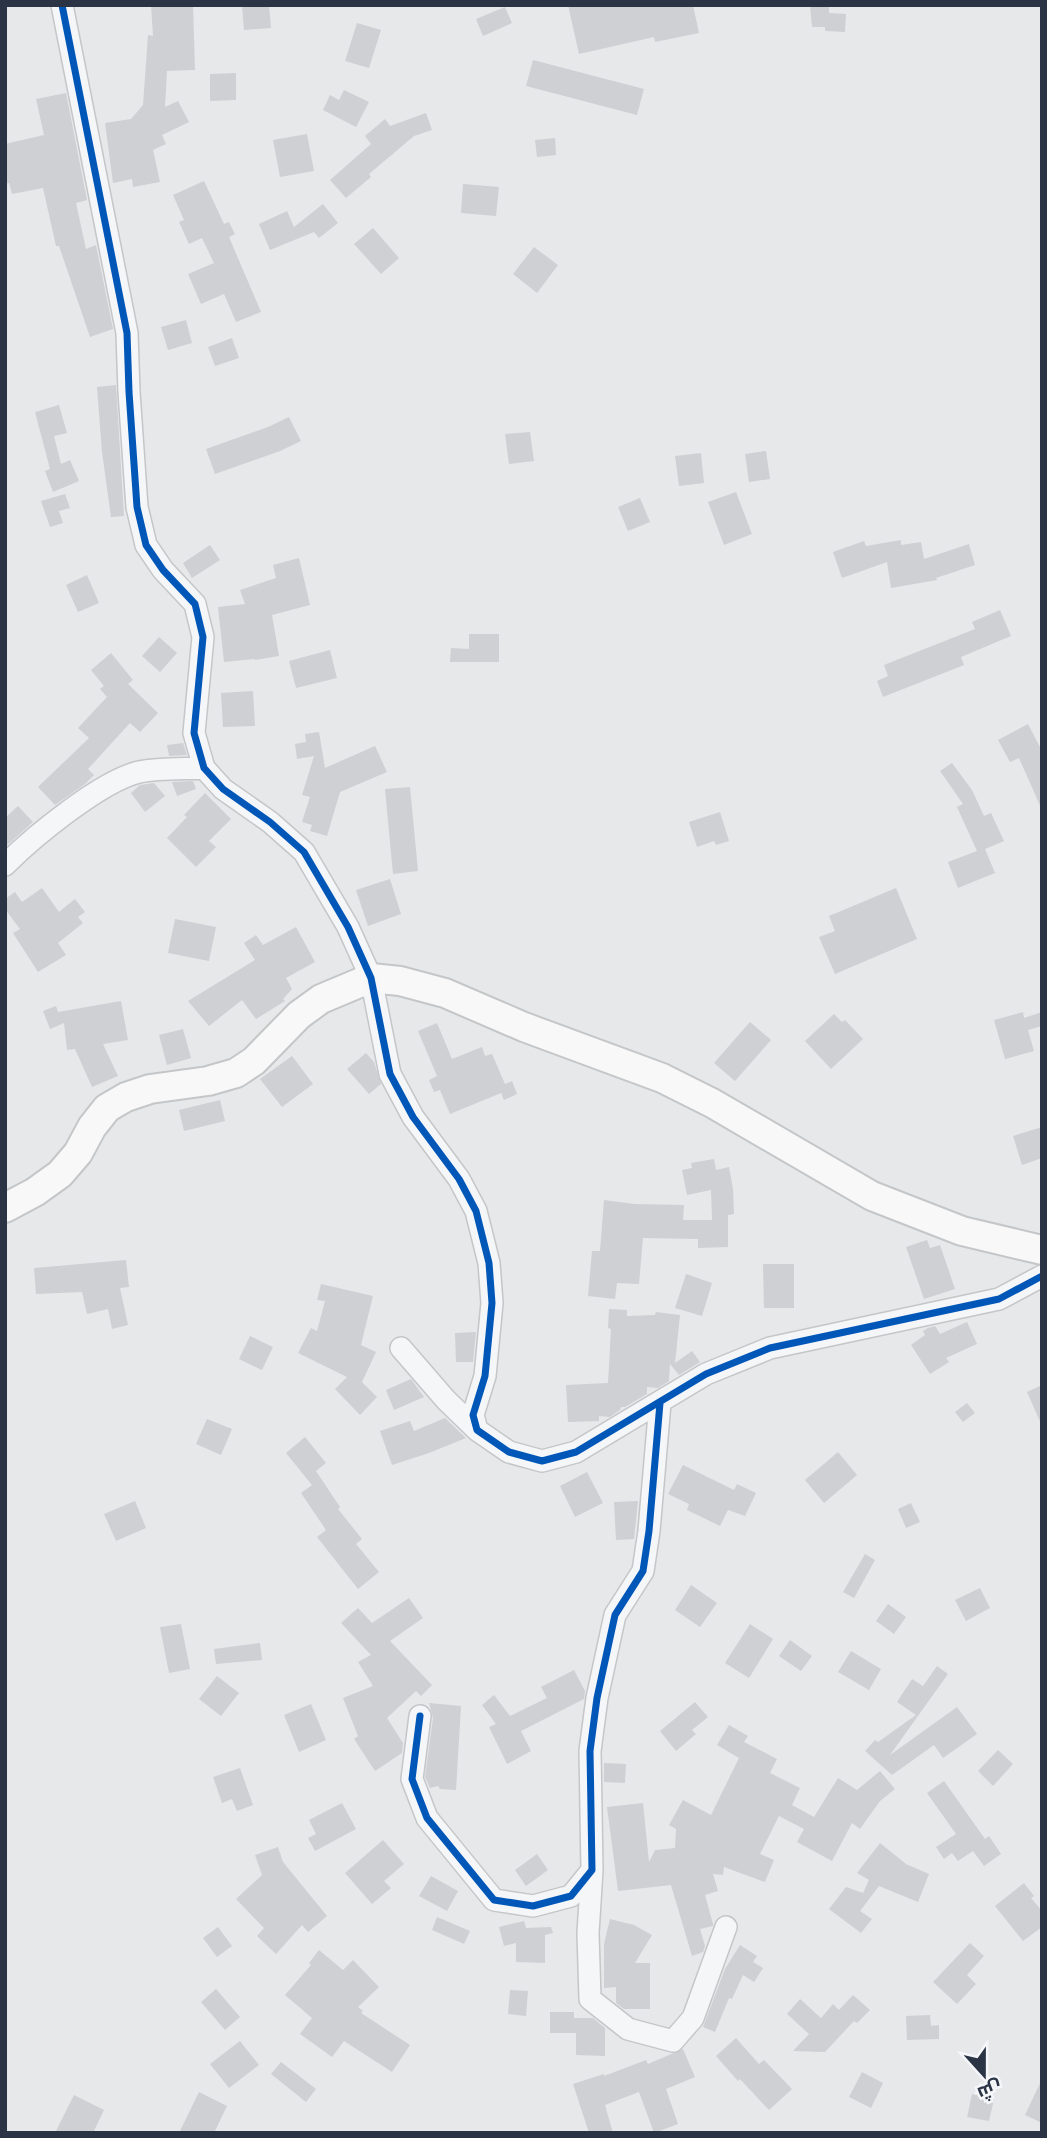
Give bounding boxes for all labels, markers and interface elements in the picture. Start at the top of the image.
north arrow [949,2040,1019,2110]
text: ش [974,2074,1005,2105]

